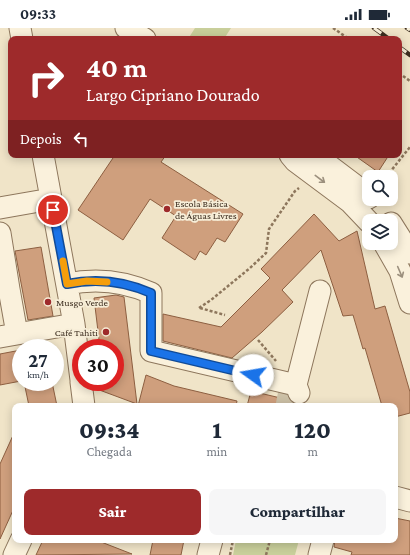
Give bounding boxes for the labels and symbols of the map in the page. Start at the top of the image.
one-way arrow [314,175,325,184]
pin [36,193,70,227]
place label: Escola Básica de Águas Livres [175,198,237,221]
marker: Escola Básica de Águas Livres [162,204,172,214]
one-way arrow [397,265,404,277]
marker: Musgo Verde [43,297,53,307]
place label: Musgo Verde [56,297,108,308]
place label: Café Tahiti [55,327,98,338]
marker: Café Tahiti [101,327,111,337]
speed limit sign: 30 [72,339,124,391]
position arrow [232,354,274,396]

